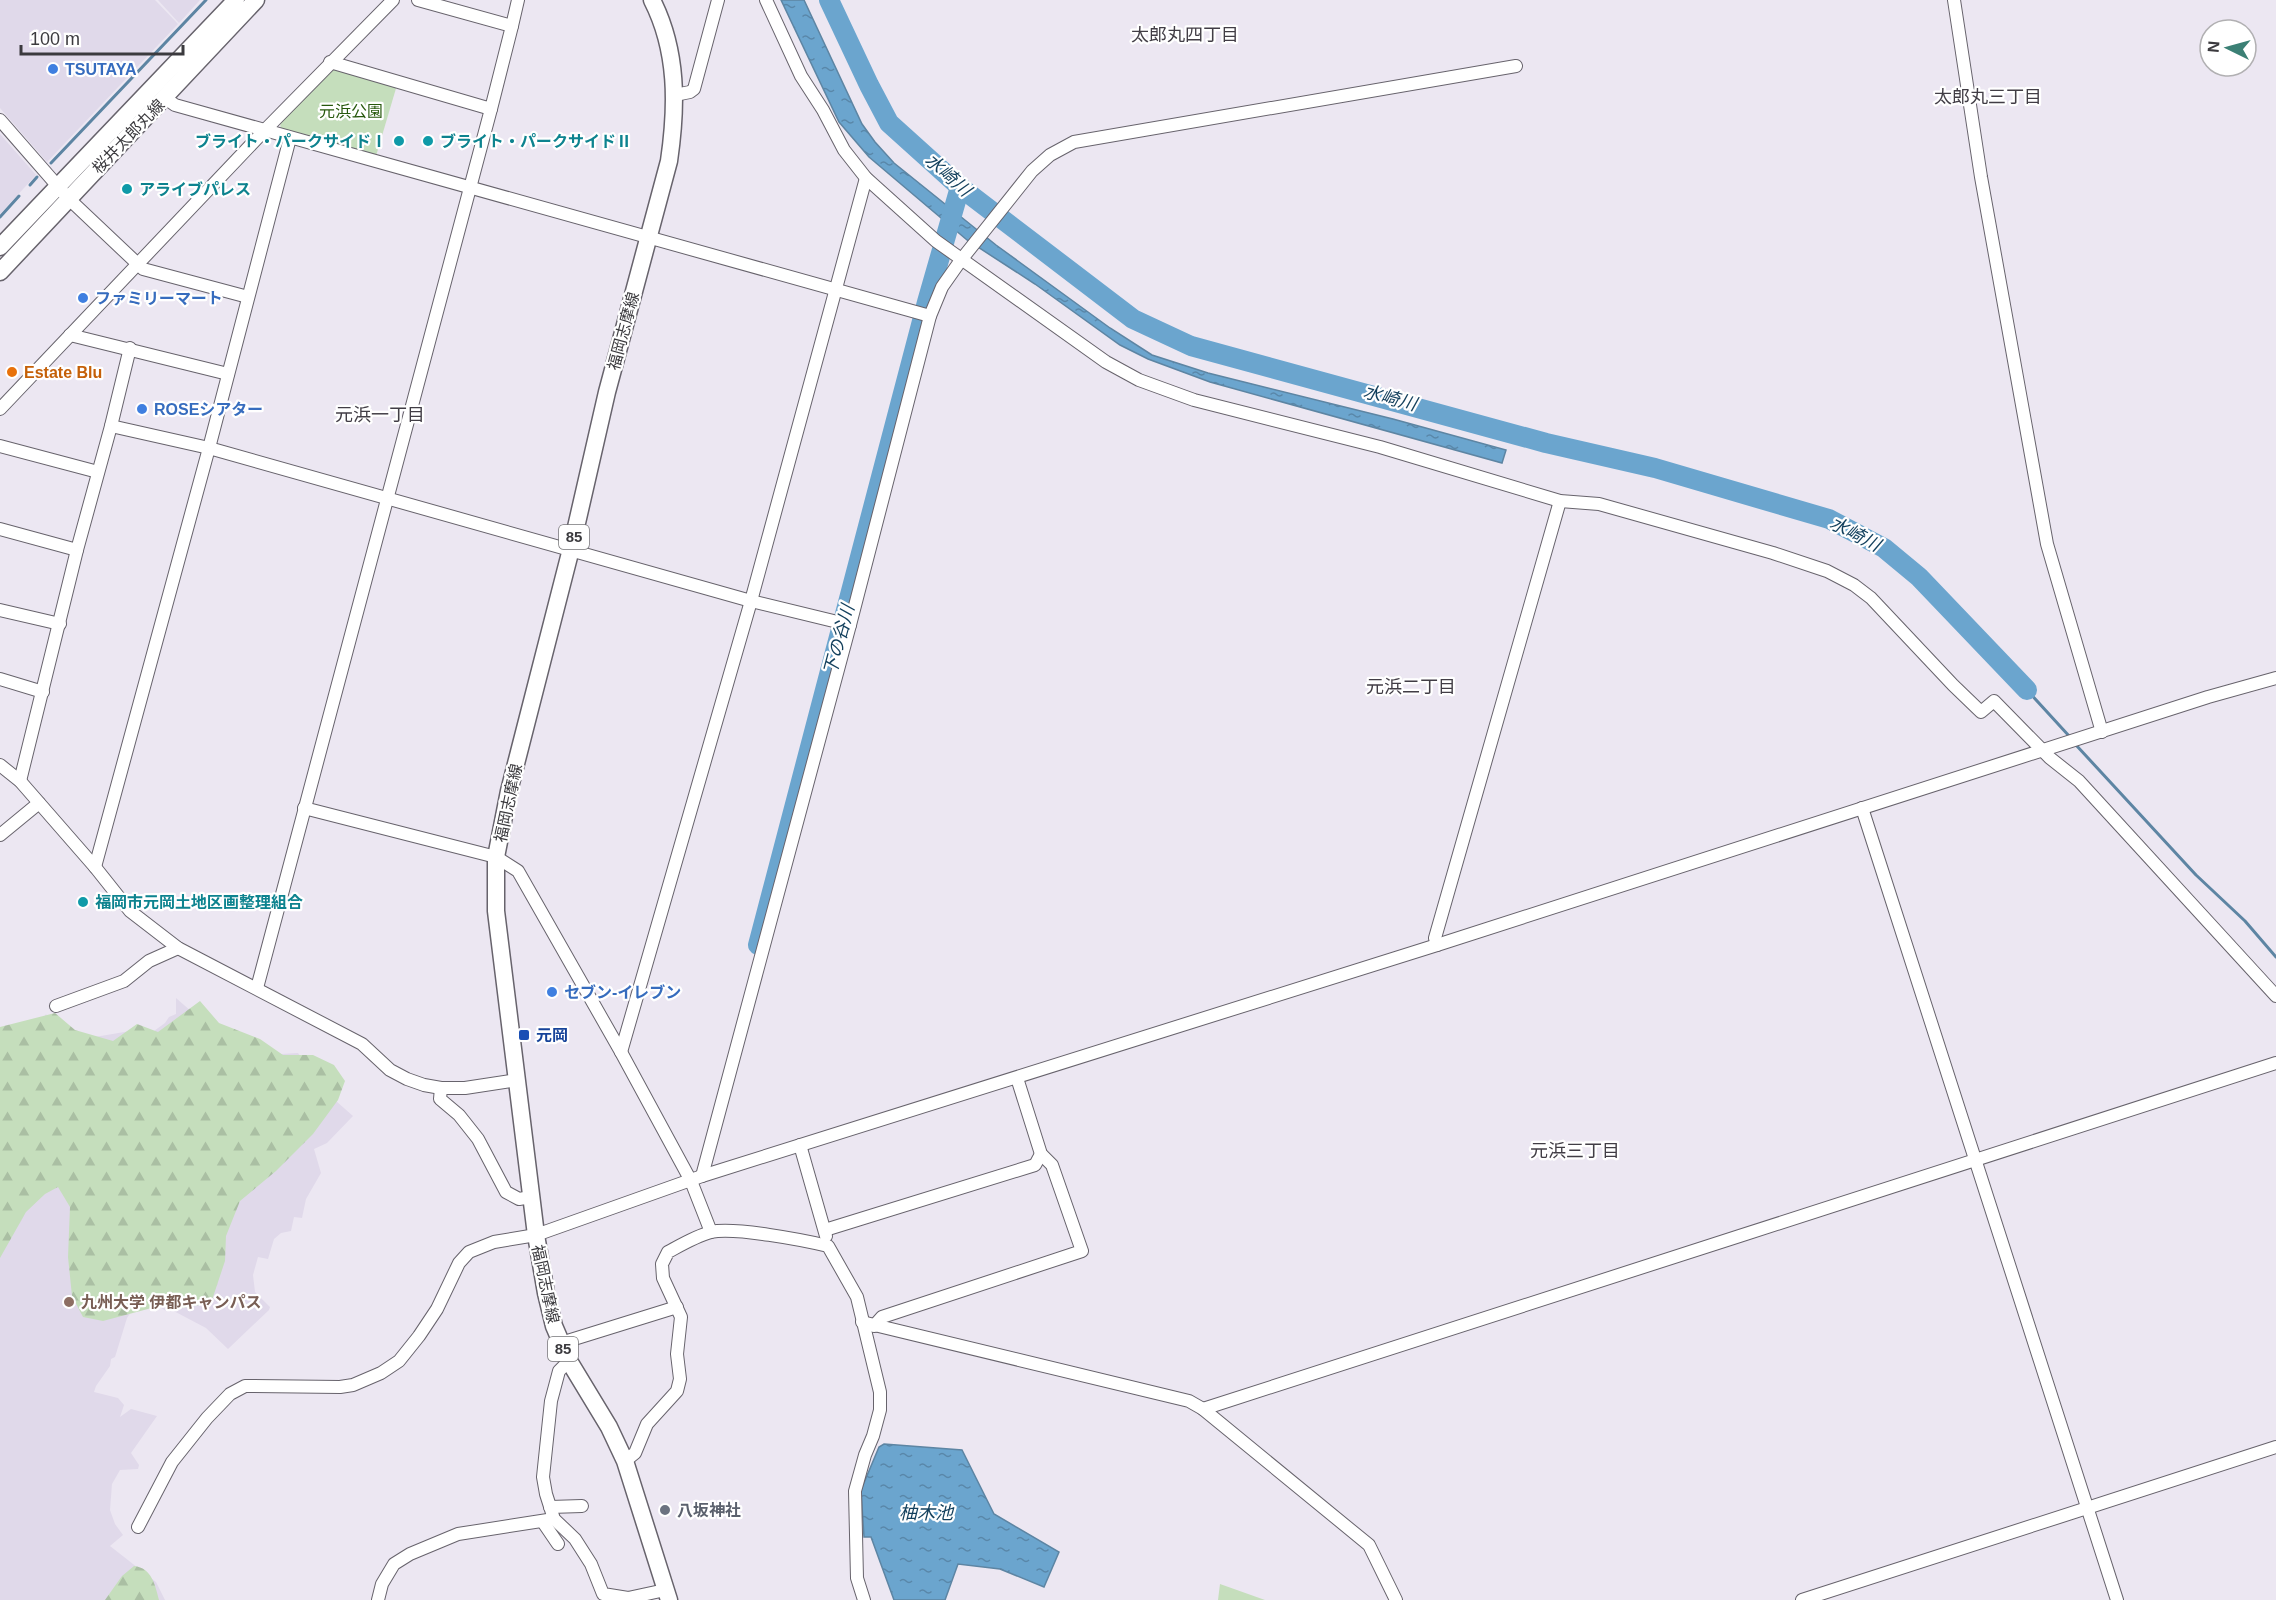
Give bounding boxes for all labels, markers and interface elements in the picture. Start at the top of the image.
scale bar [21,18,183,56]
north arrow [2198,18,2258,78]
district label: 太郎丸四丁目 [1131,25,1239,45]
text: 100 m [30,29,80,49]
text: N [2205,40,2223,53]
place label: TSUTAYA [65,61,137,78]
marker: TSUTAYA [46,62,60,76]
district label: 太郎丸三丁目 [1934,87,2042,107]
street label: 桜井太郎丸線 [89,96,168,177]
park label: 元浜公園 [319,103,383,120]
place label: ブライト・パークサイドⅠ [195,133,387,150]
place label: ブライト・パークサイドⅡ [440,133,632,150]
marker: ブライト・パークサイドⅠ [392,134,406,148]
marker: ブライト・パークサイドⅡ [421,134,435,148]
water label: 水崎川 [921,150,976,202]
place label: アライブパレス [139,181,251,198]
marker: アライブパレス [120,182,134,196]
place label: ファミリーマート [95,290,223,307]
street label: 福岡志摩線 [605,290,642,372]
marker: ファミリーマート [76,291,90,305]
place label: Estate Blu [24,364,102,381]
marker: Estate Blu [5,365,19,379]
water label: 水崎川 [1361,381,1421,415]
place label: ROSEシアター [154,401,263,418]
marker: ROSEシアター [135,402,149,416]
district label: 元浜一丁目 [335,405,425,425]
water label: 水崎川 [1826,513,1885,556]
road number: 85 [559,525,589,549]
water label: 下の谷川 [820,601,858,677]
district label: 元浜二丁目 [1366,677,1456,697]
street label: 福岡志摩線 [492,762,525,844]
place label: 福岡市元岡土地区画整理組合 [95,894,303,911]
marker: 福岡市元岡土地区画整理組合 [76,895,90,909]
place label: セブン-イレブン [564,984,681,1001]
marker: セブン-イレブン [545,985,559,999]
place label: 元岡 [536,1027,568,1044]
marker: 元岡 [517,1028,531,1042]
district label: 元浜三丁目 [1530,1141,1620,1161]
street label: 福岡志摩線 [529,1243,562,1325]
place label: 九州大学 伊都キャンパス [81,1293,261,1311]
marker: 九州大学 伊都キャンパス [62,1295,76,1309]
road number: 85 [548,1337,578,1361]
place label: 八坂神社 [677,1501,741,1519]
marker: 八坂神社 [658,1503,672,1517]
water label: 柚木池 [899,1503,955,1523]

